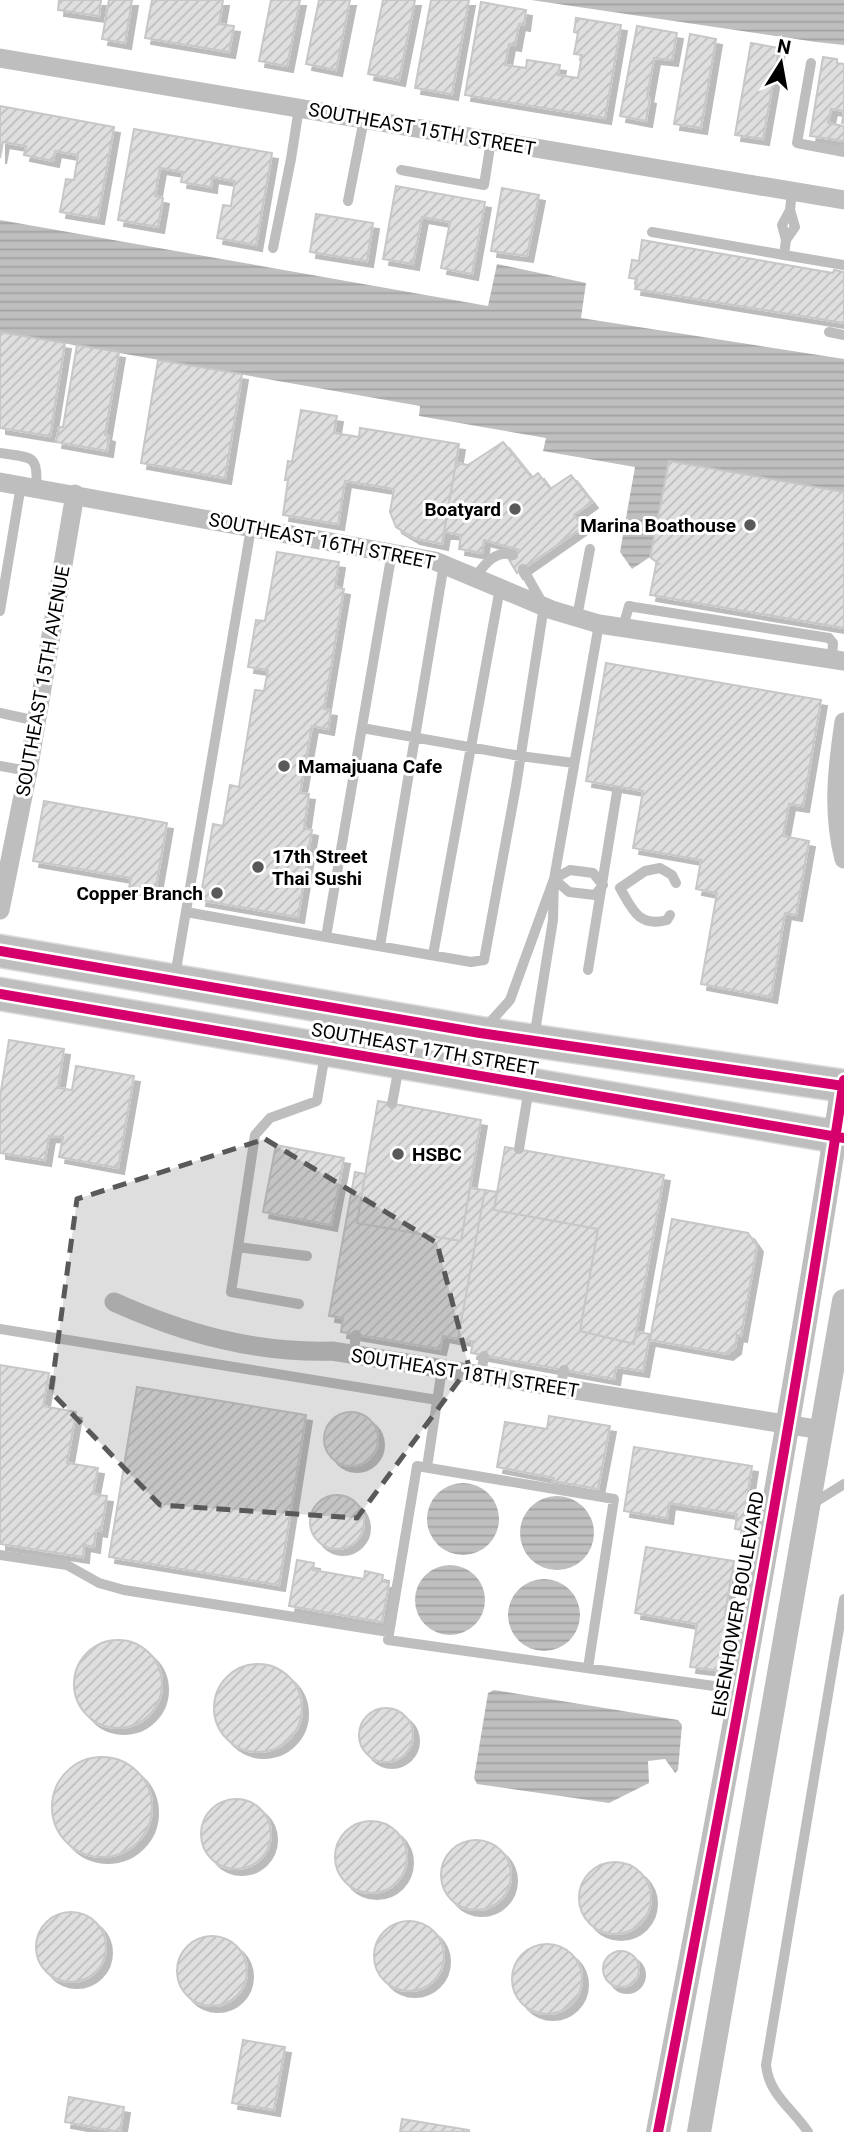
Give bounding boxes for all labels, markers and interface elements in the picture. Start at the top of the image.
north arrow [746,28,816,98]
text: N [775,34,793,59]
street label: SOUTHEAST 15TH STREET [307,98,537,160]
place label: Boatyard [424,498,501,521]
marker: Boatyard [507,501,523,517]
street label: SOUTHEAST 16TH STREET [207,508,437,574]
place label: Marina Boathouse [580,514,736,537]
marker: Marina Boathouse [742,517,758,533]
street label: SOUTHEAST 15TH AVENUE [11,564,75,798]
place label: Mamajuana Cafe [298,755,442,778]
marker: Mamajuana Cafe [276,758,292,774]
place label: 17th Street Thai Sushi [272,845,368,890]
marker: 17th Street Thai Sushi [250,859,266,875]
place label: Copper Branch [76,882,203,905]
marker: Copper Branch [209,885,225,901]
street label: SOUTHEAST 17TH STREET [310,1018,540,1080]
place label: HSBC [412,1143,462,1166]
marker: HSBC [390,1146,406,1162]
street label: SOUTHEAST 18TH STREET [350,1344,580,1402]
street label: EISENHOWER BOULEVARD [707,1489,769,1719]

